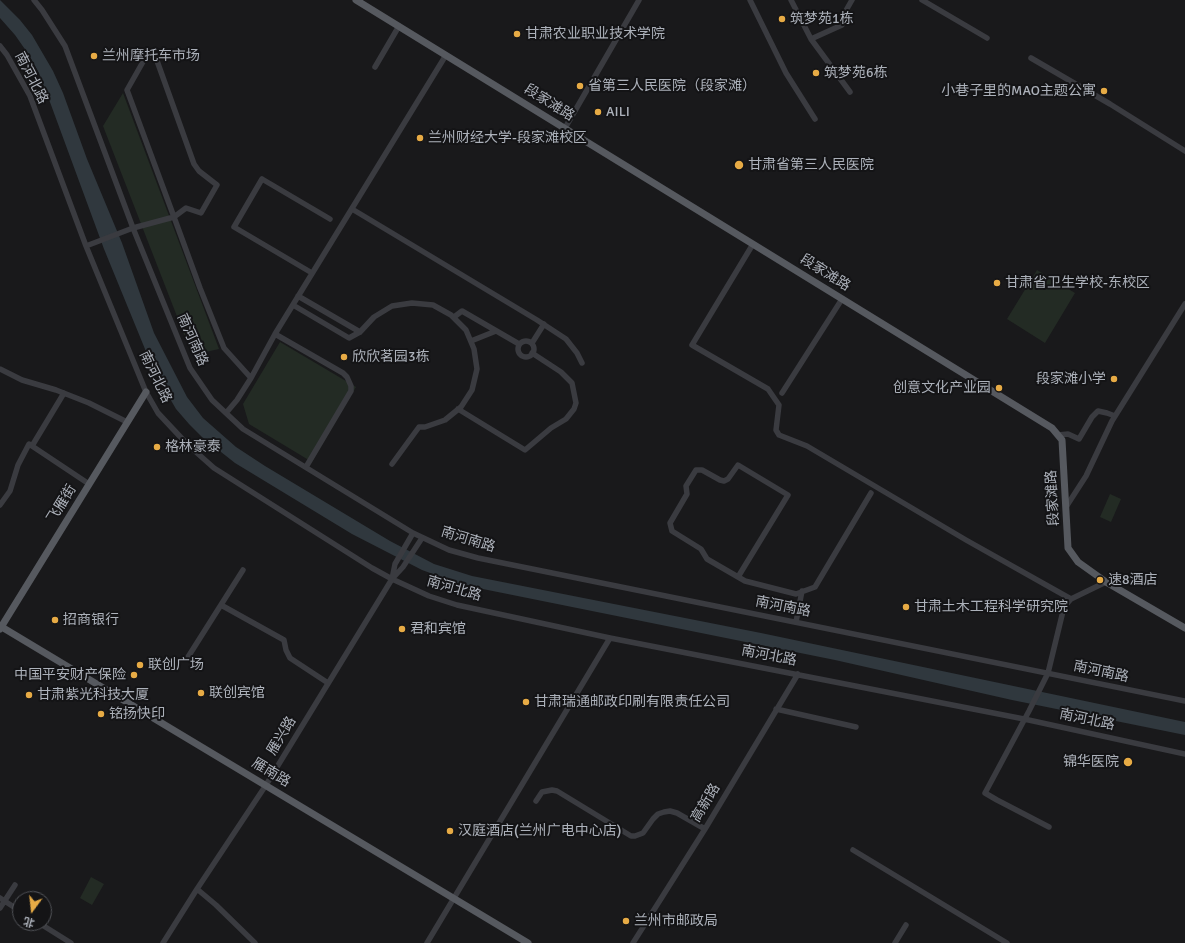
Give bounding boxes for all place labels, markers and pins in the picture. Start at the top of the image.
place label: 筑梦苑1栋 [790,11,854,27]
marker: 筑梦苑1栋 [777,14,787,24]
place label: 甘肃农业职业技术学院 [525,26,665,42]
marker: 甘肃农业职业技术学院 [512,29,522,39]
place label: 兰州摩托车市场 [102,48,200,64]
marker: 兰州摩托车市场 [89,51,99,61]
place label: 筑梦苑6栋 [824,65,888,81]
marker: 筑梦苑6栋 [811,68,821,78]
place label: 省第三人民医院（段家滩） [588,78,756,94]
marker: 省第三人民医院（段家滩） [575,81,585,91]
place label: 小巷子里的MAO主题公寓 [941,83,1096,99]
marker: 小巷子里的MAO主题公寓 [1099,86,1109,96]
place label: AILI [606,104,630,120]
marker: AILI [593,107,603,117]
place label: 兰州财经大学-段家滩校区 [428,130,587,146]
marker: 兰州财经大学-段家滩校区 [415,133,425,143]
place label: 甘肃省第三人民医院 [748,157,874,173]
marker: 甘肃省第三人民医院 [733,159,745,171]
place label: 甘肃省卫生学校-东校区 [1005,275,1150,291]
marker: 甘肃省卫生学校-东校区 [992,278,1002,288]
place label: 欣欣茗园3栋 [352,349,430,365]
marker: 欣欣茗园3栋 [339,352,349,362]
place label: 段家滩小学 [1036,371,1106,387]
marker: 段家滩小学 [1109,374,1119,384]
place label: 创意文化产业园 [893,380,991,396]
marker: 创意文化产业园 [994,383,1004,393]
place label: 格林豪泰 [165,439,221,455]
marker: 格林豪泰 [152,442,162,452]
place label: 速8酒店 [1108,572,1158,588]
marker: 速8酒店 [1095,575,1105,585]
place label: 甘肃土木工程科学研究院 [914,599,1068,615]
marker: 甘肃土木工程科学研究院 [901,602,911,612]
place label: 招商银行 [63,612,119,628]
marker: 招商银行 [50,615,60,625]
place label: 君和宾馆 [410,621,466,637]
marker: 君和宾馆 [397,624,407,634]
place label: 联创广场 [148,657,204,673]
marker: 联创广场 [135,660,145,670]
place label: 中国平安财产保险 [14,667,126,683]
marker: 中国平安财产保险 [129,670,139,680]
place label: 联创宾馆 [209,685,265,701]
place label: 甘肃紫光科技大厦 [37,687,149,703]
marker: 联创宾馆 [196,688,206,698]
marker: 甘肃紫光科技大厦 [24,690,34,700]
place label: 甘肃瑞通邮政印刷有限责任公司 [534,694,730,710]
marker: 甘肃瑞通邮政印刷有限责任公司 [521,697,531,707]
place label: 铭扬快印 [109,706,165,722]
marker: 铭扬快印 [96,709,106,719]
place label: 锦华医院 [1063,754,1119,770]
marker: 锦华医院 [1122,756,1134,768]
place label: 汉庭酒店(兰州广电中心店) [458,823,621,839]
marker: 汉庭酒店(兰州广电中心店) [445,826,455,836]
place label: 兰州市邮政局 [634,913,718,929]
marker: 兰州市邮政局 [621,916,631,926]

